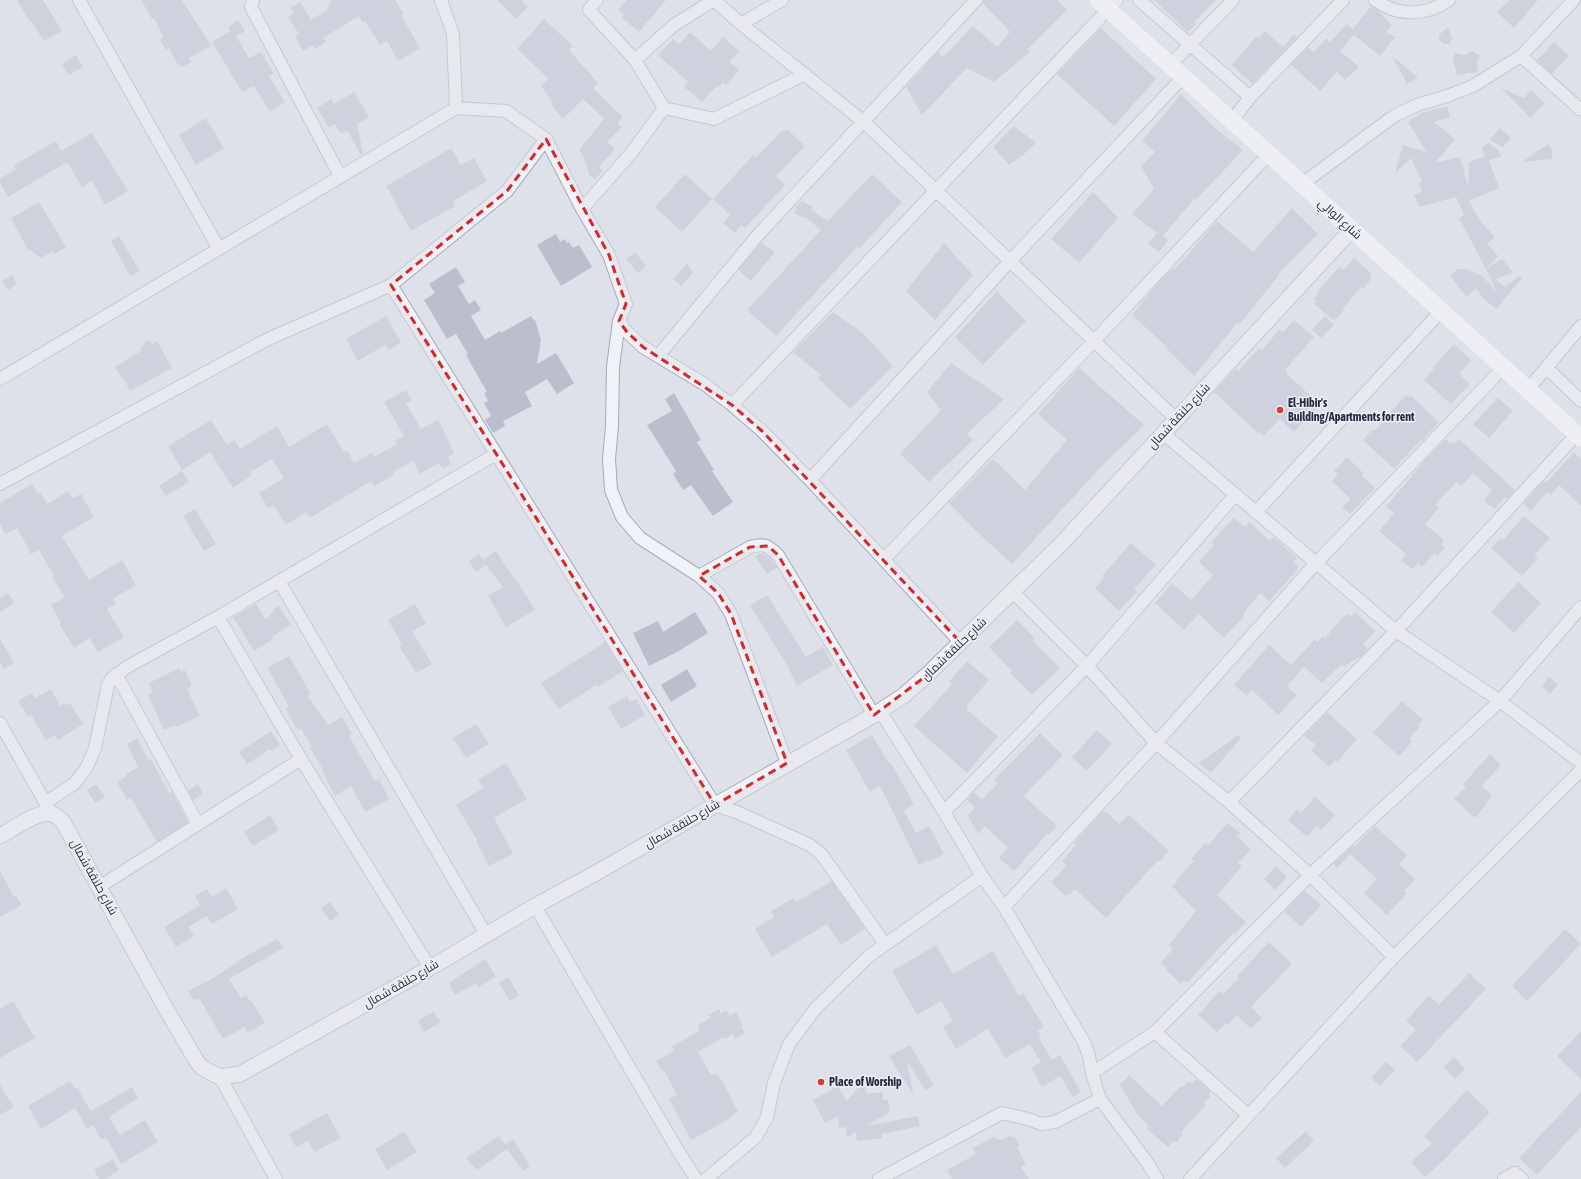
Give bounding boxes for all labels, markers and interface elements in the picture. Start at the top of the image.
street label: شارع الوالي [1313,196,1365,244]
street label: شارع حلنقة شمال [1145,380,1214,452]
place label: El-Hibir's Building/Apartments for rent [1288,396,1415,424]
marker: El-Hibir's Building/Apartments for rent [1275,405,1285,415]
street label: شارع حلنقة شمال [919,615,990,684]
street label: شارع حلنقة شمال [642,797,723,852]
street label: شارع حلنقة شمال [67,837,121,918]
street label: شارع حلنقة شمال [361,957,442,1012]
place label: Place of Worship [829,1075,902,1089]
marker: Place of Worship [816,1077,826,1087]

